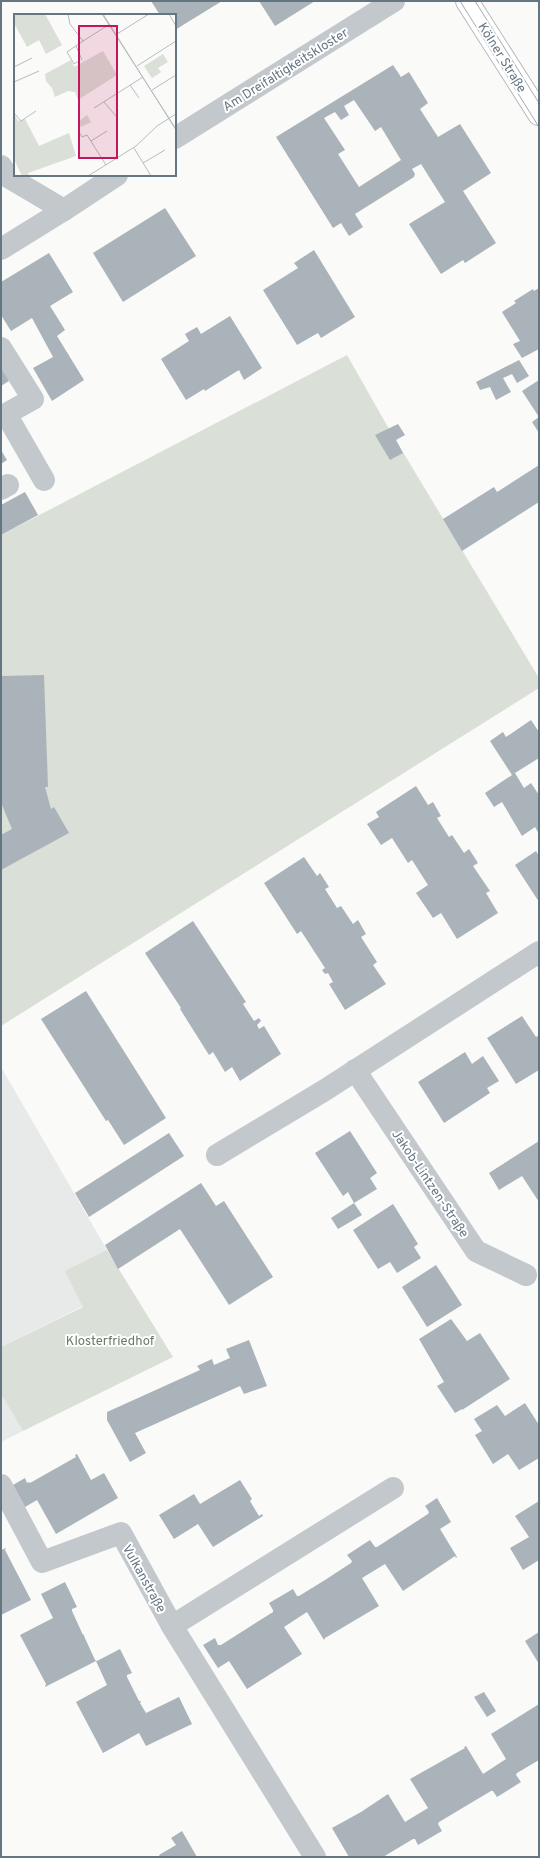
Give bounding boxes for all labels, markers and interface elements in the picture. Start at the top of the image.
inset map [14,14,176,176]
street label: Kölner Straße [473,20,529,96]
street label: Am Dreifaltigkeitskloster [220,26,352,116]
street label: Jakob-Lintzen-Straße [387,1127,471,1241]
park label: Klosterfriedhof [66,1334,155,1350]
street label: Vulkanstraße [118,1542,169,1616]

